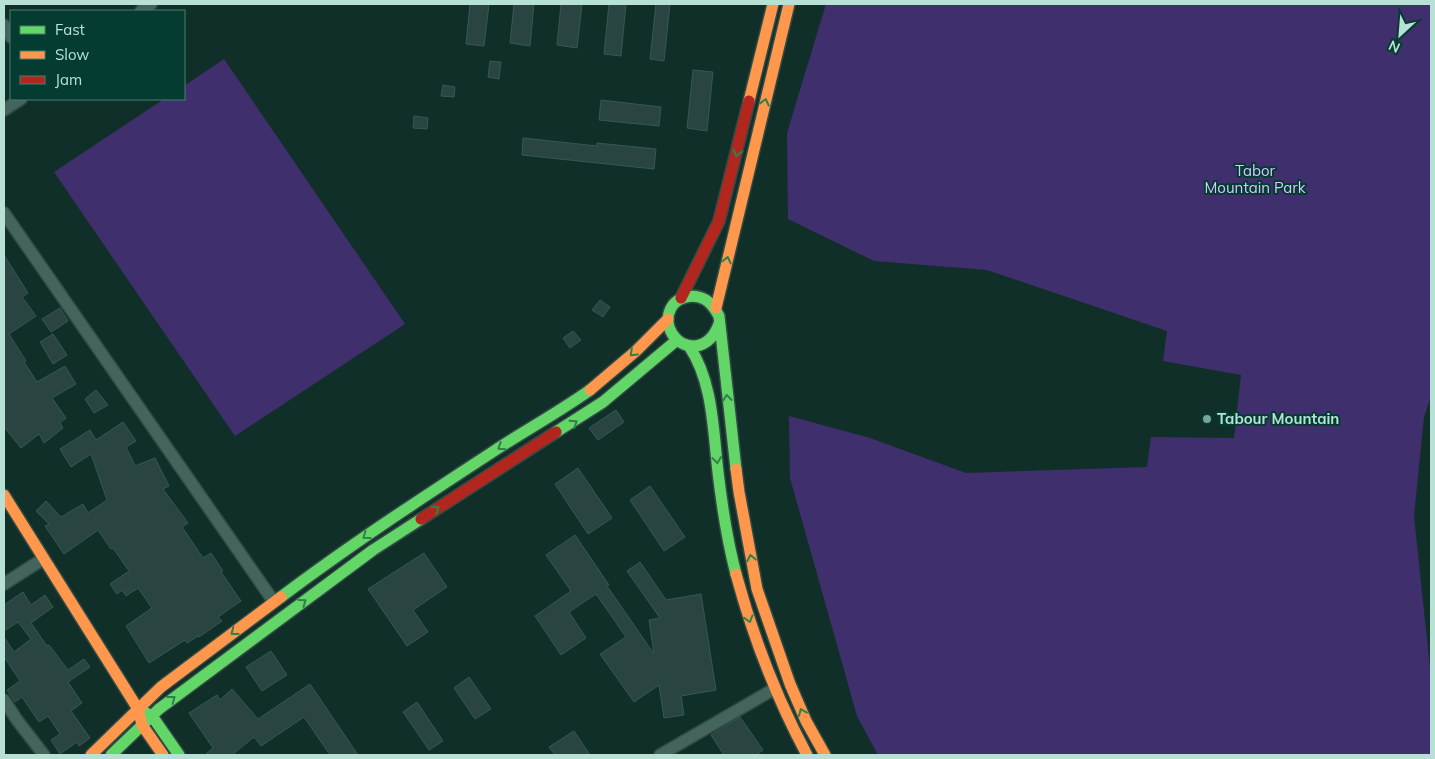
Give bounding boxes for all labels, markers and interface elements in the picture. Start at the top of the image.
legend [10,10,185,100]
north arrow [1375,10,1425,60]
text: Fast [55,20,85,39]
text: N [1386,36,1403,57]
text: Slow [55,45,89,64]
text: Jam [55,70,82,89]
one-way arrow [759,98,770,107]
one-way arrow [732,149,743,158]
park label: Tabor Mountain Park [1205,161,1306,197]
one-way arrow [721,256,732,265]
one-way arrow [630,347,639,356]
one-way arrow [722,394,733,402]
place label: Tabour Mountain [1217,409,1339,428]
marker: Tabour Mountain [1201,413,1213,425]
one-way arrow [568,419,577,429]
one-way arrow [498,440,507,450]
one-way arrow [711,456,722,464]
one-way arrow [431,506,440,516]
one-way arrow [362,530,372,539]
one-way arrow [746,554,757,563]
one-way arrow [297,599,307,608]
one-way arrow [744,614,754,622]
one-way arrow [230,626,240,635]
one-way arrow [166,696,176,705]
one-way arrow [798,708,809,717]

